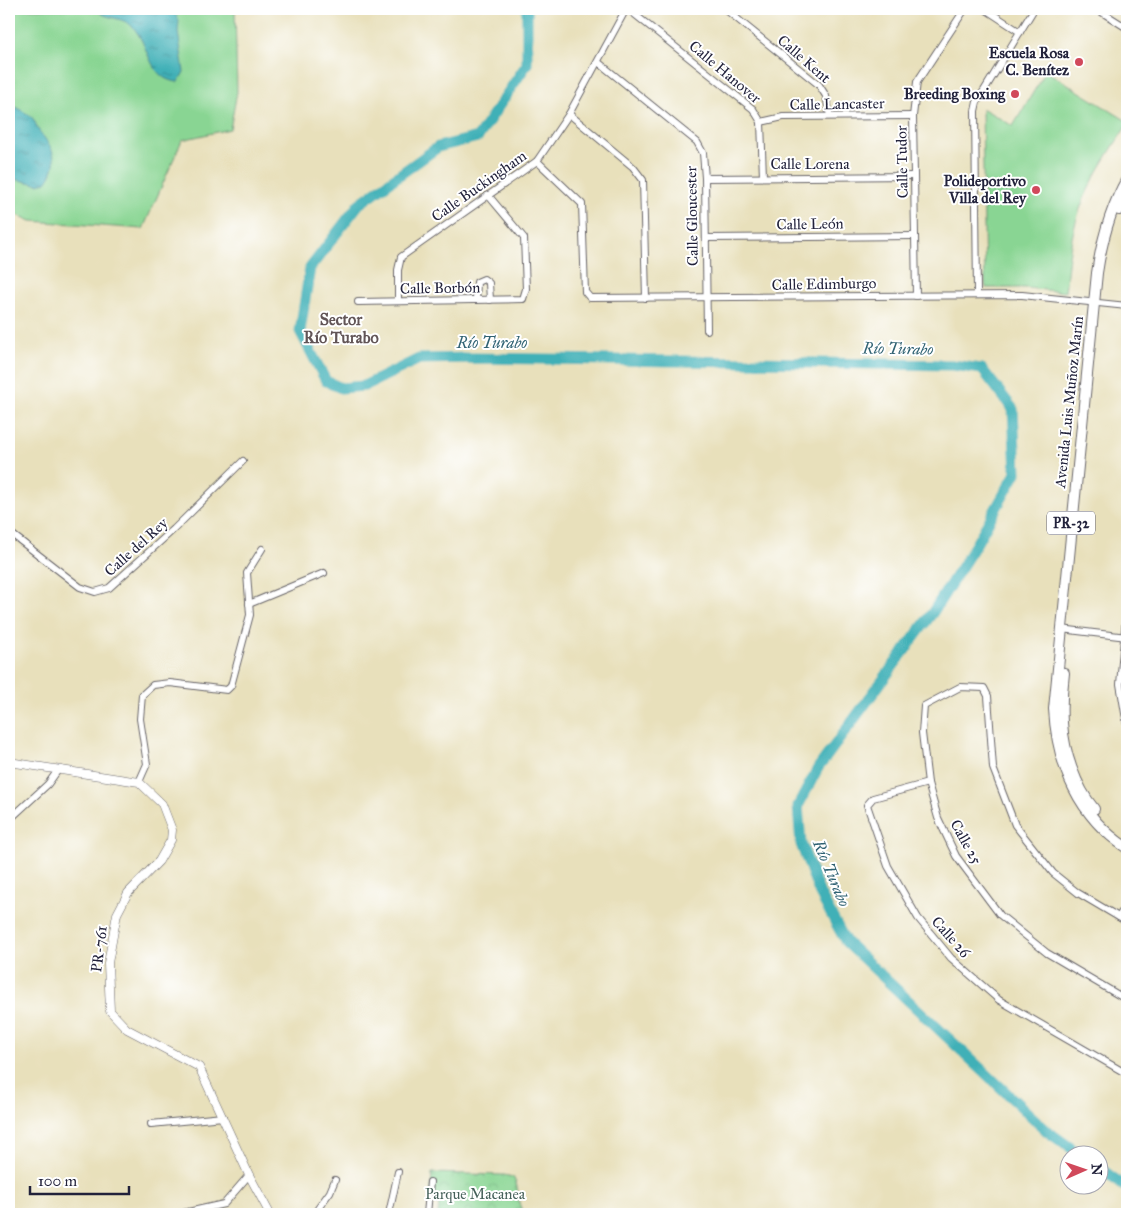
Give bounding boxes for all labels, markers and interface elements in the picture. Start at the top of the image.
street label: Calle Kent [774,31,835,87]
street label: Calle Hanover [686,37,765,107]
place label: Escuela Rosa C. Benítez [989,44,1070,79]
marker: Escuela Rosa C. Benítez [1073,56,1085,68]
place label: Breeding Boxing [904,85,1006,104]
marker: Breeding Boxing [1009,88,1021,100]
street label: Calle Lancaster [789,94,885,114]
street label: Calle Tudor [892,125,912,199]
street label: Calle Buckingham [428,146,530,225]
street label: Calle Lorena [770,155,850,173]
street label: Calle Gloucester [682,166,702,266]
place label: Polideportivo Villa del Rey [943,172,1027,208]
marker: Polideportivo Villa del Rey [1030,184,1042,196]
street label: Calle León [776,214,844,234]
street label: Calle Edimburgo [772,274,877,294]
street label: Calle Borbón [400,278,480,298]
district label: Sector Río Turabo [303,310,379,347]
street label: Avenida Luis Muñoz Marín [1051,315,1087,490]
water label: Río Turabo [456,333,527,352]
water label: Río Turabo [861,338,934,359]
road number: PR-32 [1047,512,1095,534]
street label: Calle del Rey [101,513,172,580]
street label: Calle 25 [946,816,986,868]
water label: Río Turabo [809,836,854,909]
street label: Calle 26 [928,913,975,962]
street label: PR-761 [87,925,111,973]
north arrow [1058,1146,1108,1196]
scale bar [30,1163,129,1195]
text: N [1088,1163,1105,1176]
text: 100 m [38,1172,78,1190]
park label: Parque Macanea [425,1185,526,1204]

